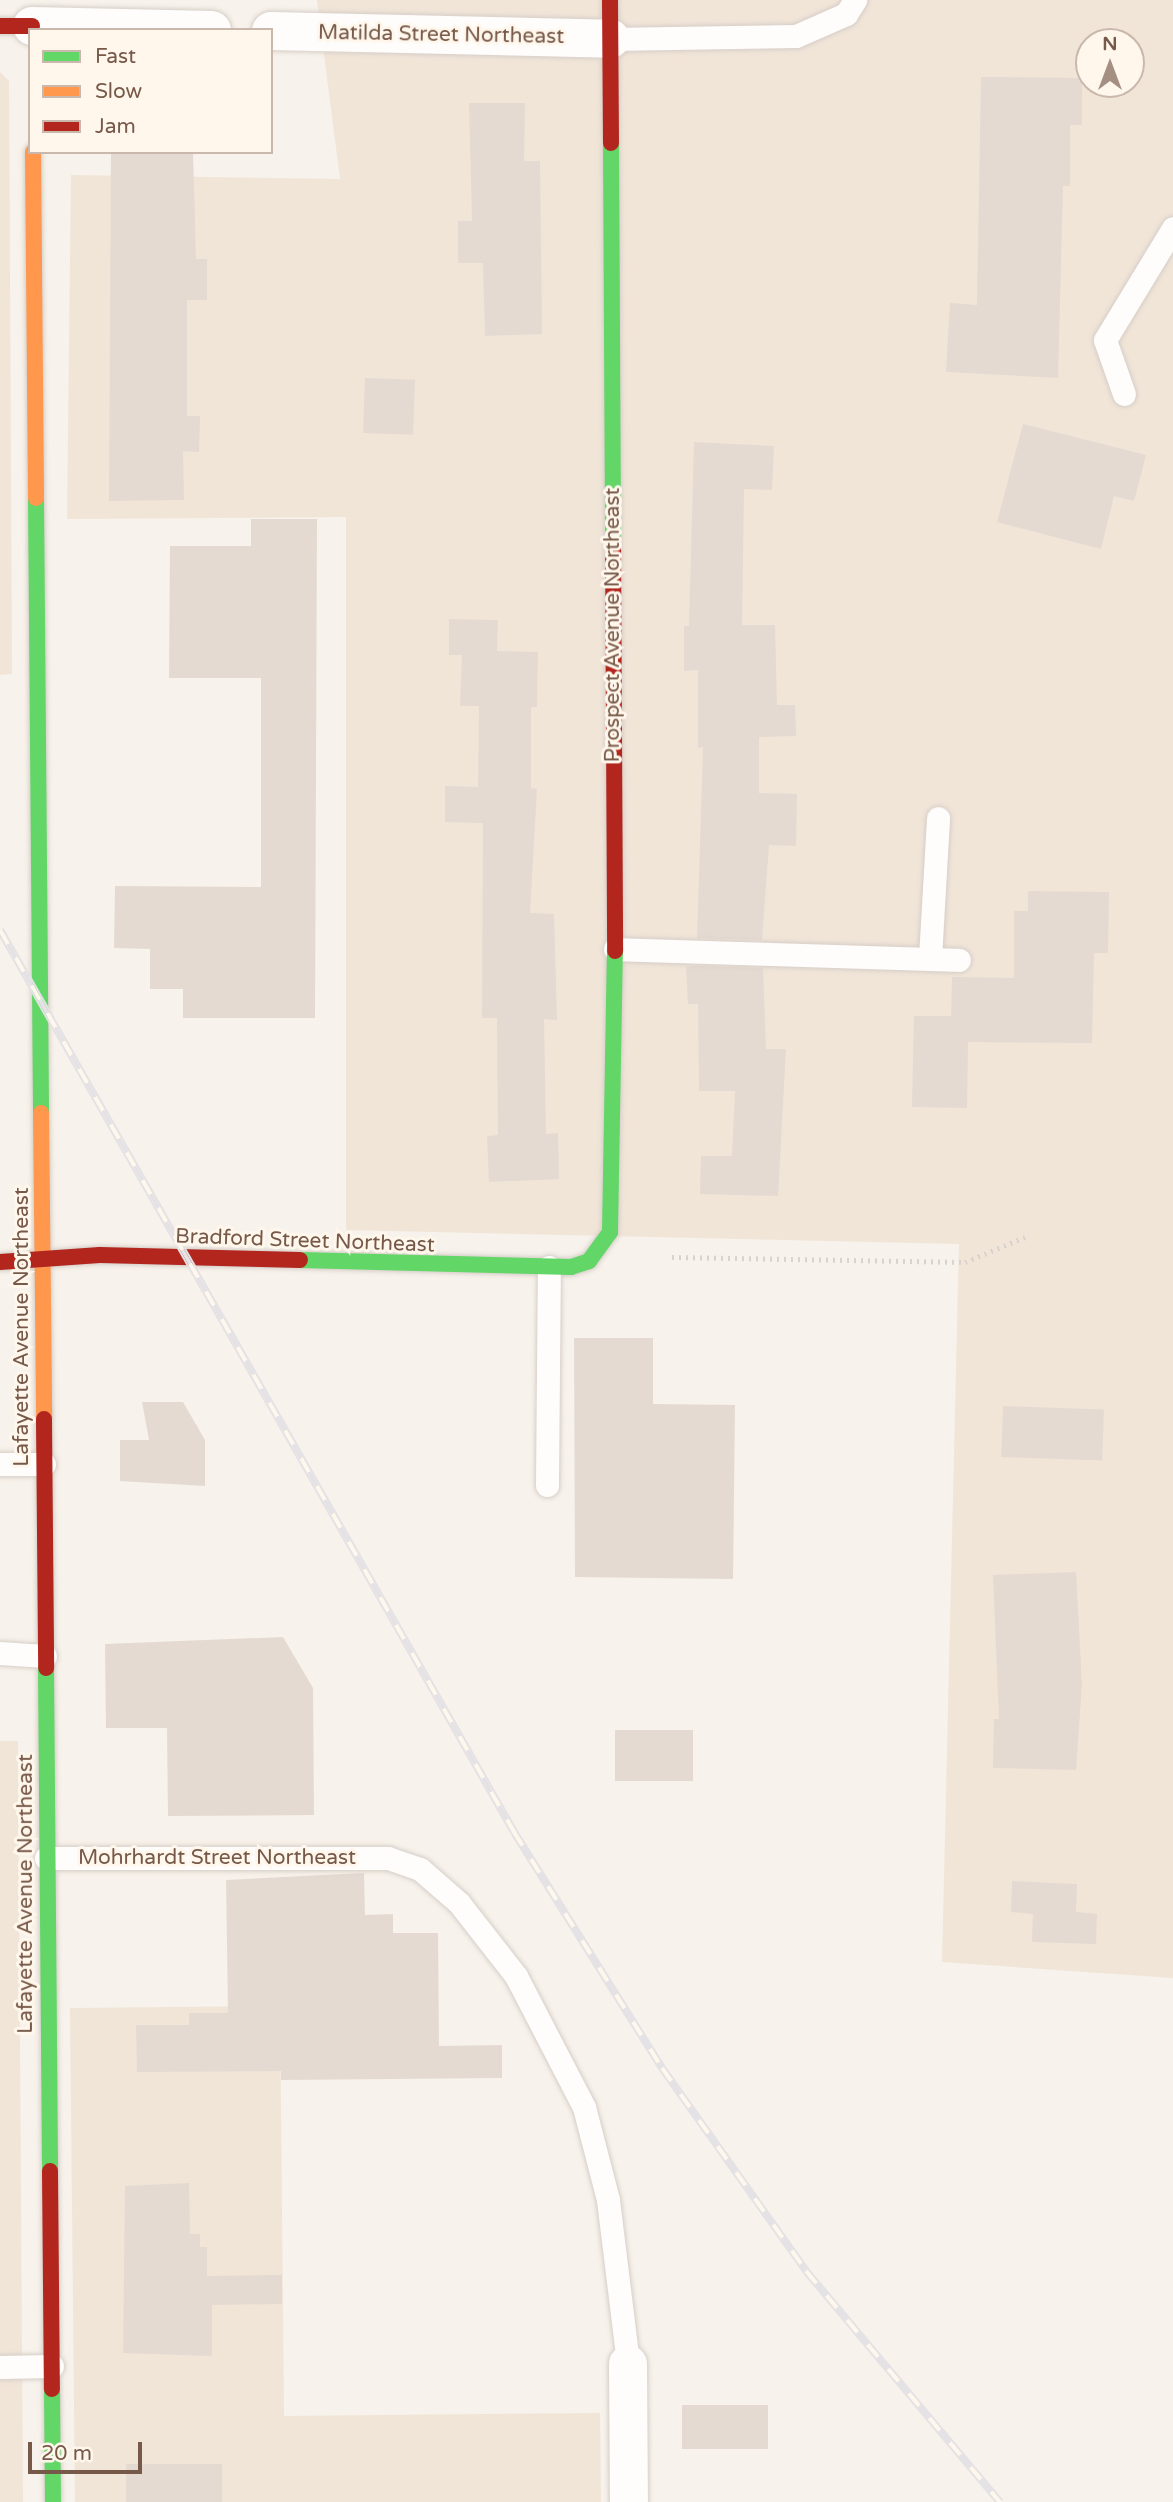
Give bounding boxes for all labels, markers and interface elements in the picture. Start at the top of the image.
street label: Matilda Street Northeast [318,20,564,50]
legend [28,28,273,154]
north arrow [1075,28,1145,98]
text: N [1102,33,1118,55]
text: Fast [95,44,136,69]
text: Slow [95,79,142,104]
text: Jam [95,114,136,139]
street label: Prospect Avenue Northeast [600,488,626,762]
street label: Lafayette Avenue Northeast [9,1187,35,1467]
street label: Bradford Street Northeast [175,1224,435,1258]
street label: Lafayette Avenue Northeast [13,1754,39,2034]
street label: Mohrhardt Street Northeast [78,1845,356,1871]
scale bar [32,2428,145,2472]
text: 20 m [41,2441,92,2466]

